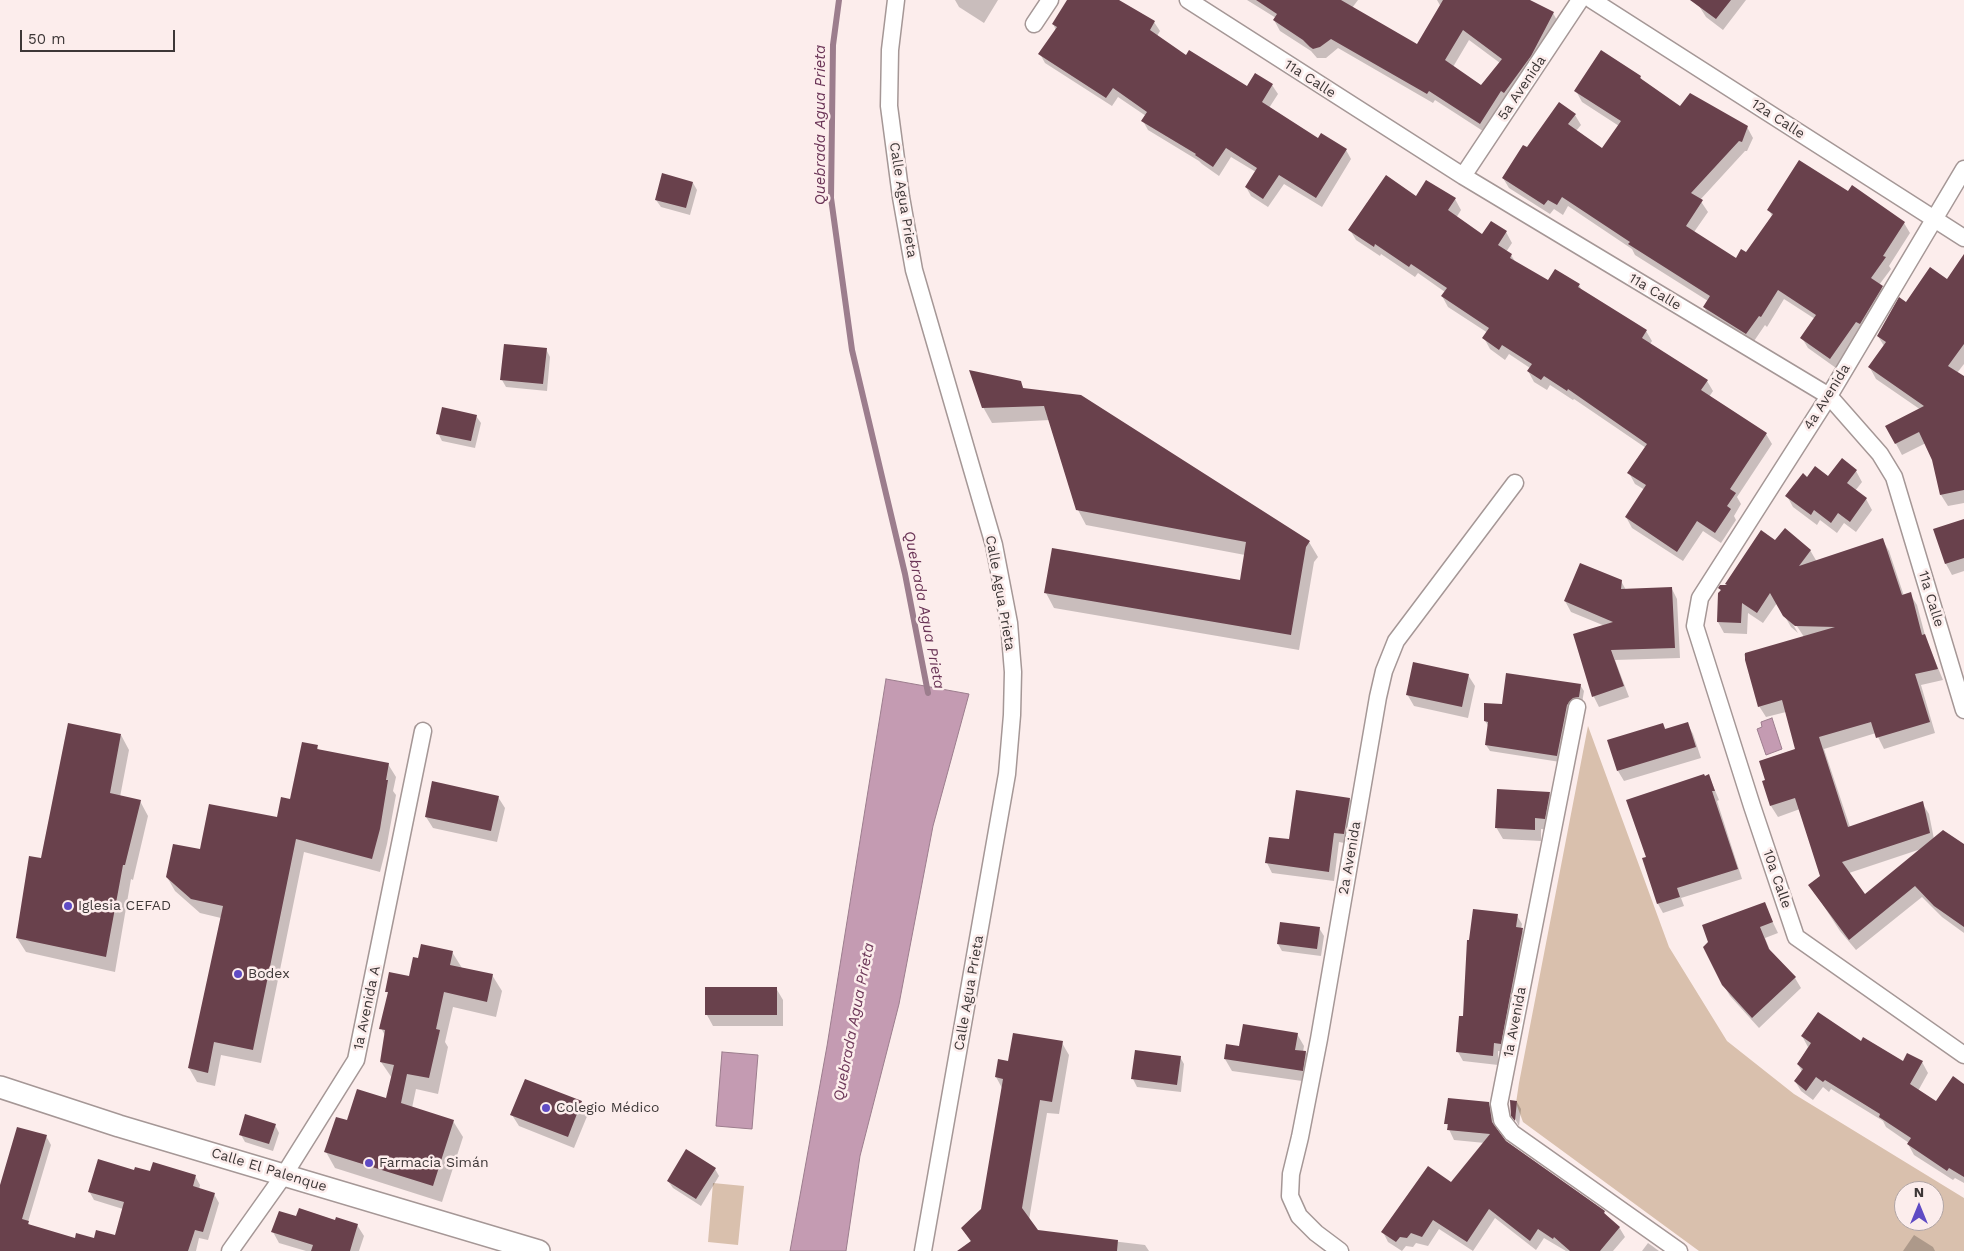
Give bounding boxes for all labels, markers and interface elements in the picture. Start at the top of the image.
scale bar [22,20,178,52]
text: 50 m [28,30,65,48]
water label: Quebrada Agua Prieta [812,45,830,205]
street label: 5a Avenida [1494,53,1550,123]
street label: 11a Calle [1281,56,1339,102]
street label: 12a Calle [1748,95,1808,143]
street label: Calle Agua Prieta [886,141,920,259]
street label: 11a Calle [1626,270,1684,314]
street label: 4a Avenida [1800,361,1854,433]
water label: Quebrada Agua Prieta [900,529,948,691]
street label: Calle Agua Prieta [982,534,1018,652]
street label: 11a Calle [1915,569,1947,629]
street label: 2a Avenida [1335,820,1365,896]
street label: 10a Calle [1759,847,1795,911]
place label: Iglesia CEFAD [78,898,171,914]
marker: Iglesia CEFAD [62,900,74,912]
street label: Calle Agua Prieta [951,934,987,1052]
water label: Quebrada Agua Prieta [830,941,878,1103]
street label: 1a Avenida A [350,964,384,1052]
place label: Bodex [248,966,290,982]
marker: Bodex [232,968,244,980]
street label: 1a Avenida [1500,985,1530,1059]
place label: Colegio Médico [556,1100,659,1116]
marker: Colegio Médico [540,1102,552,1114]
street label: Calle El Palenque [209,1144,329,1196]
place label: Farmacia Simán [379,1155,489,1171]
marker: Farmacia Simán [363,1157,375,1169]
north arrow [1894,1181,1944,1231]
text: N [1914,1184,1924,1200]

